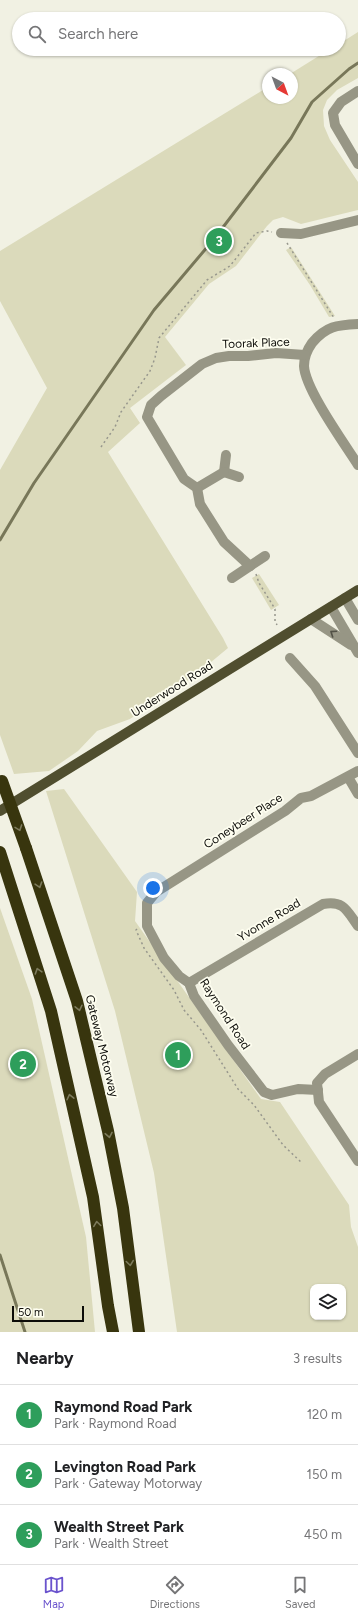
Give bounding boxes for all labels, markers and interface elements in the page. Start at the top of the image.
search box [12,12,346,56]
icon: search [26,23,48,45]
text: Search here [58,25,138,43]
north arrow [262,68,298,104]
pin: 3 [206,226,232,256]
street label: Toorak Place [222,335,290,351]
one-way arrow [330,630,337,638]
street label: Underwood Road [129,658,215,720]
street label: Coneybeer Place [201,790,285,852]
one-way arrow [15,824,23,831]
your location [143,878,163,898]
one-way arrow [34,881,42,888]
street label: Yvonne Road [235,896,303,944]
one-way arrow [35,968,43,975]
street label: Raymond Road [197,976,253,1052]
street label: Gateway Motorway [83,993,122,1099]
one-way arrow [74,1004,83,1011]
pin: 1 [165,1040,191,1070]
pin: 2 [10,1049,36,1079]
one-way arrow [67,1094,75,1100]
one-way arrow [104,1132,112,1138]
one-way arrow [93,1221,102,1227]
one-way arrow [125,1260,134,1266]
map controls [310,1284,346,1320]
button: layers [310,1284,346,1320]
scale bar [12,1304,84,1323]
text: 50 m [18,1306,43,1319]
text: Nearby [16,1348,74,1368]
text: 3 results [293,1351,342,1366]
text: Raymond Road Park [54,1398,192,1416]
text: 1 [26,1407,32,1422]
text: 120 m [307,1407,342,1422]
text: Park · Raymond Road [54,1416,177,1431]
text: Levington Road Park [54,1458,196,1476]
text: 2 [25,1467,33,1482]
text: 150 m [307,1467,342,1482]
text: Park · Gateway Motorway [54,1476,202,1491]
text: Wealth Street Park [54,1518,184,1536]
text: 3 [25,1527,33,1542]
text: 450 m [304,1527,342,1542]
text: Park · Wealth Street [54,1536,169,1551]
tab: Map [43,1574,65,1611]
tab: Directions [150,1574,200,1611]
tab: Saved [285,1574,315,1611]

